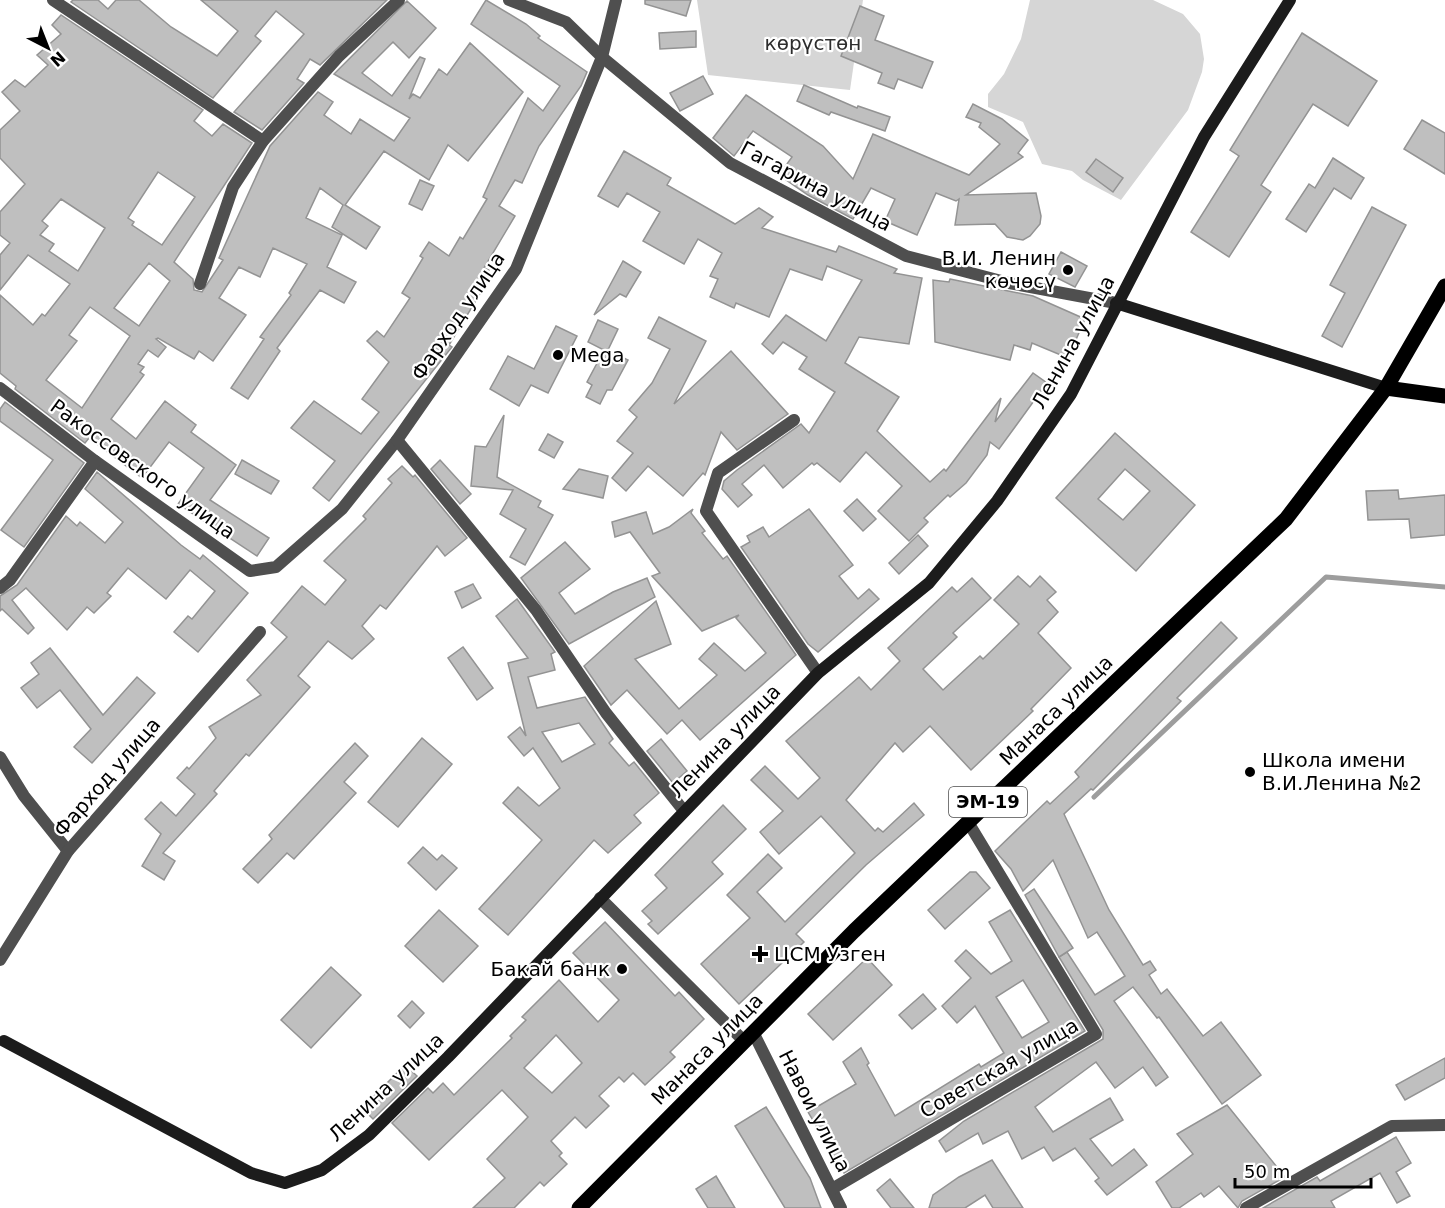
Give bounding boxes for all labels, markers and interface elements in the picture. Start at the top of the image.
north arrow [18,18,78,78]
park label: көрүстөн [765,31,861,55]
text: N [46,47,69,70]
street label: Гагарина улица [736,136,896,236]
place label: В.И. Ленин көчөсү [942,246,1056,293]
street label: Фарход улица [406,247,510,385]
marker: В.И. Ленин көчөсү [1061,263,1075,277]
street label: Ленина улица [1026,271,1120,413]
place label: Mega [570,343,625,367]
marker: Mega [551,348,565,362]
street label: Ракоссовского улица [46,394,240,544]
street label: Манаса улица [994,650,1118,770]
street label: Ленина улица [665,679,785,803]
street label: Фарход улица [49,713,165,841]
place label: Школа имени В.И.Ленина №2 [1262,748,1422,795]
marker: Школа имени В.И.Ленина №2 [1243,765,1257,779]
road number: ЭМ-19 [949,787,1027,817]
place label: ЦСМ Узген [774,942,886,966]
marker: ЦСМ Узген [751,945,769,963]
place label: Бакай банк [491,957,610,981]
marker: Бакай банк [615,962,629,976]
street label: Манаса улица [646,988,768,1110]
street label: Советская улица [915,1013,1083,1123]
street label: Ленина улица [323,1028,449,1146]
street label: Навои улица [774,1046,856,1176]
scale bar [1235,1151,1372,1189]
text: 50 m [1244,1161,1290,1182]

